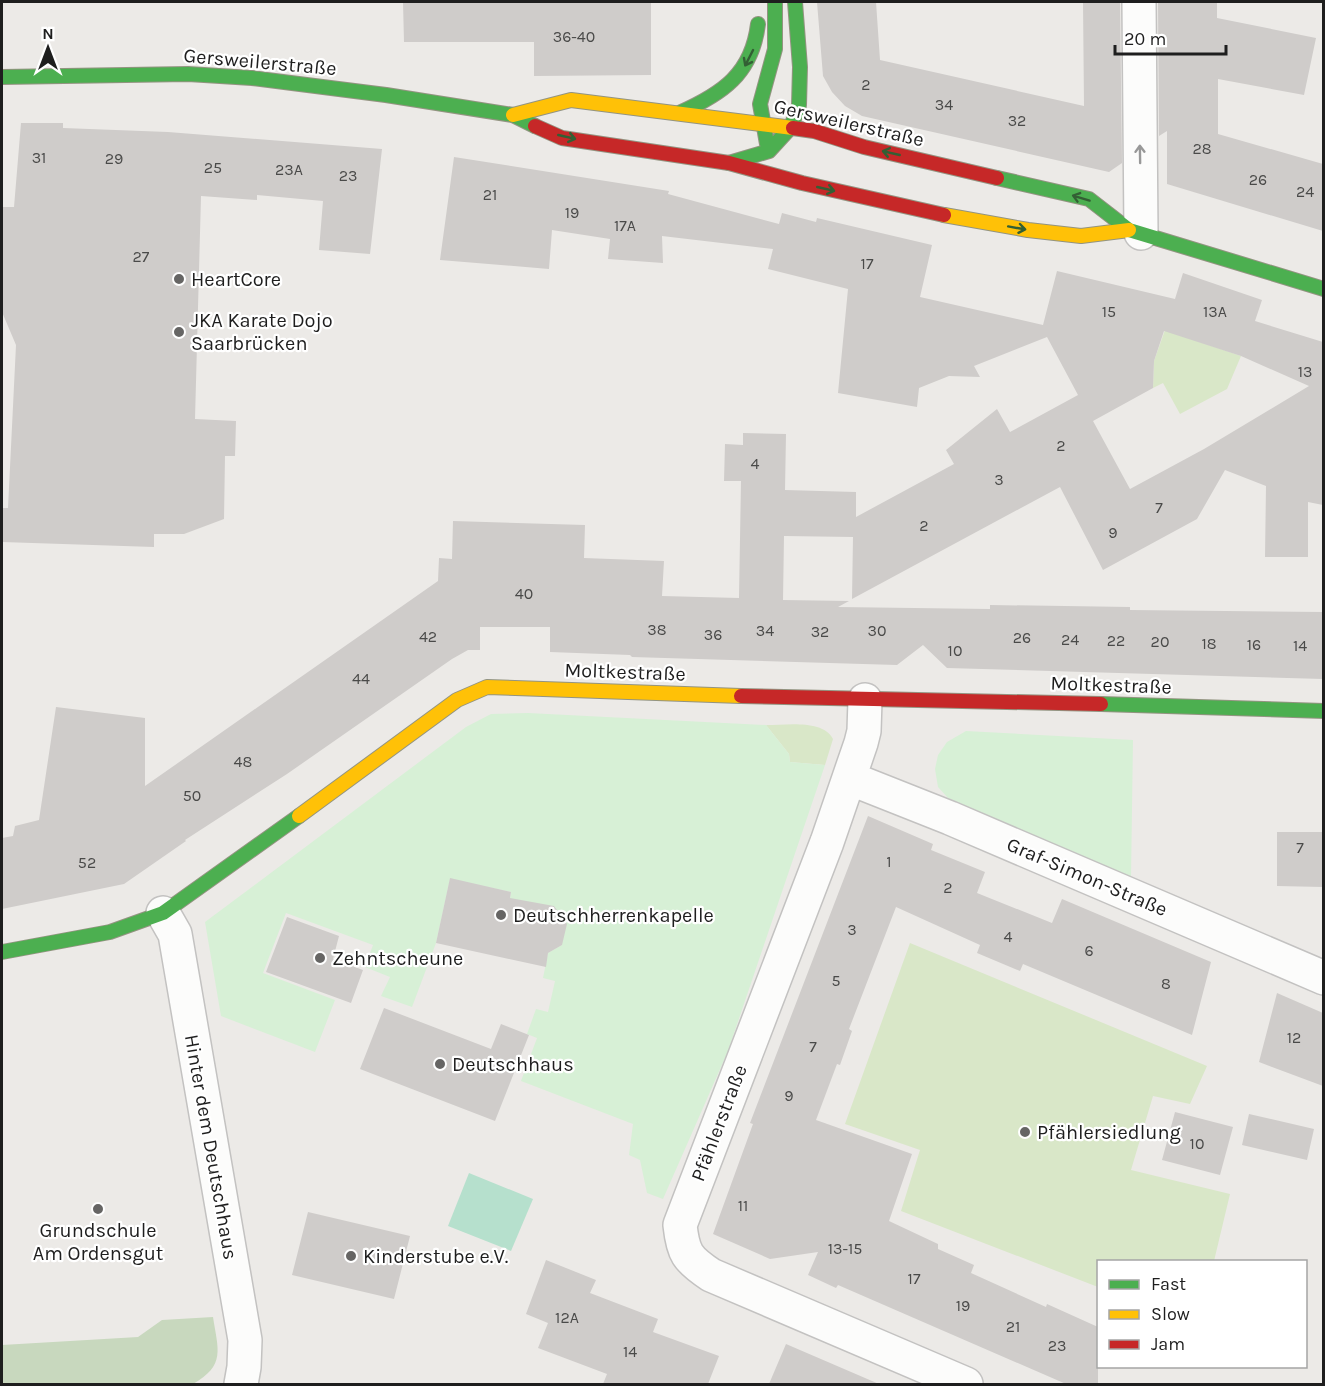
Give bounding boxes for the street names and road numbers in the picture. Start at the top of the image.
street label: Gersweilerstraße [183,44,337,80]
street label: Gersweilerstraße [772,95,926,151]
street label: Moltkestraße [564,658,686,686]
street label: Moltkestraße [1050,671,1172,699]
street label: Graf-Simon-Straße [1003,833,1171,921]
street label: Hinter dem Deutschhaus [180,1033,242,1261]
street label: Pfählerstraße [686,1062,752,1184]

